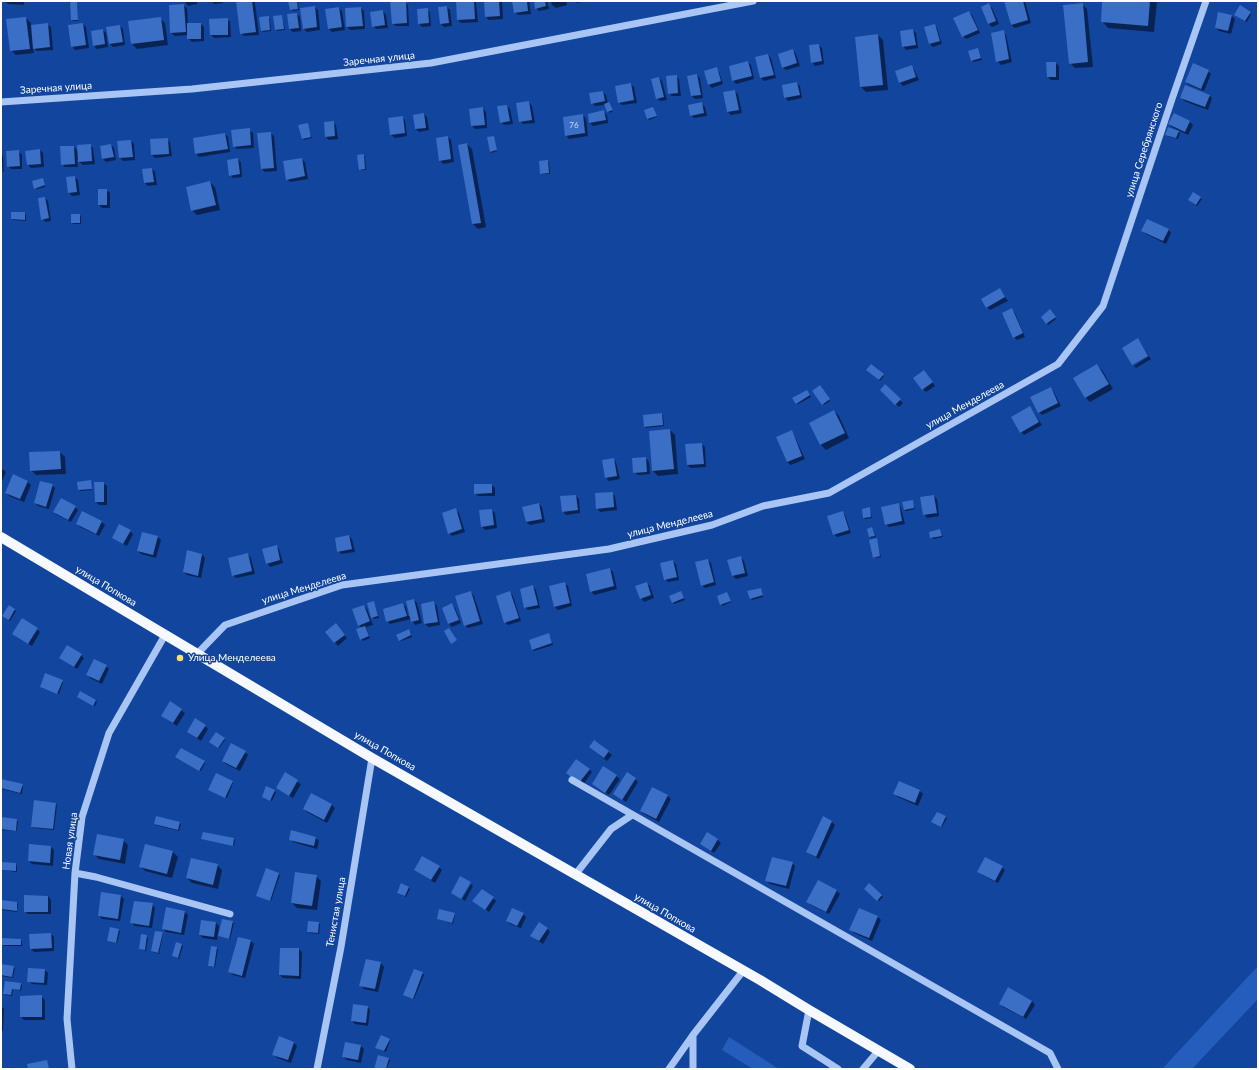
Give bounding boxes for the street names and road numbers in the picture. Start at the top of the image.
street label: Заречная улица [343,49,415,69]
street label: Заречная улица [20,80,92,96]
street label: улица Серебрянского [1123,101,1165,199]
street label: улица Менделеева [924,379,1006,431]
street label: улица Менделеева [626,508,714,540]
street label: улица Попкова [73,563,139,609]
street label: улица Менделеева [260,569,348,607]
street label: улица Попкова [352,729,418,773]
street label: Новая улица [60,812,80,870]
street label: Тенистая улица [324,876,348,948]
street label: улица Попкова [632,891,698,935]

